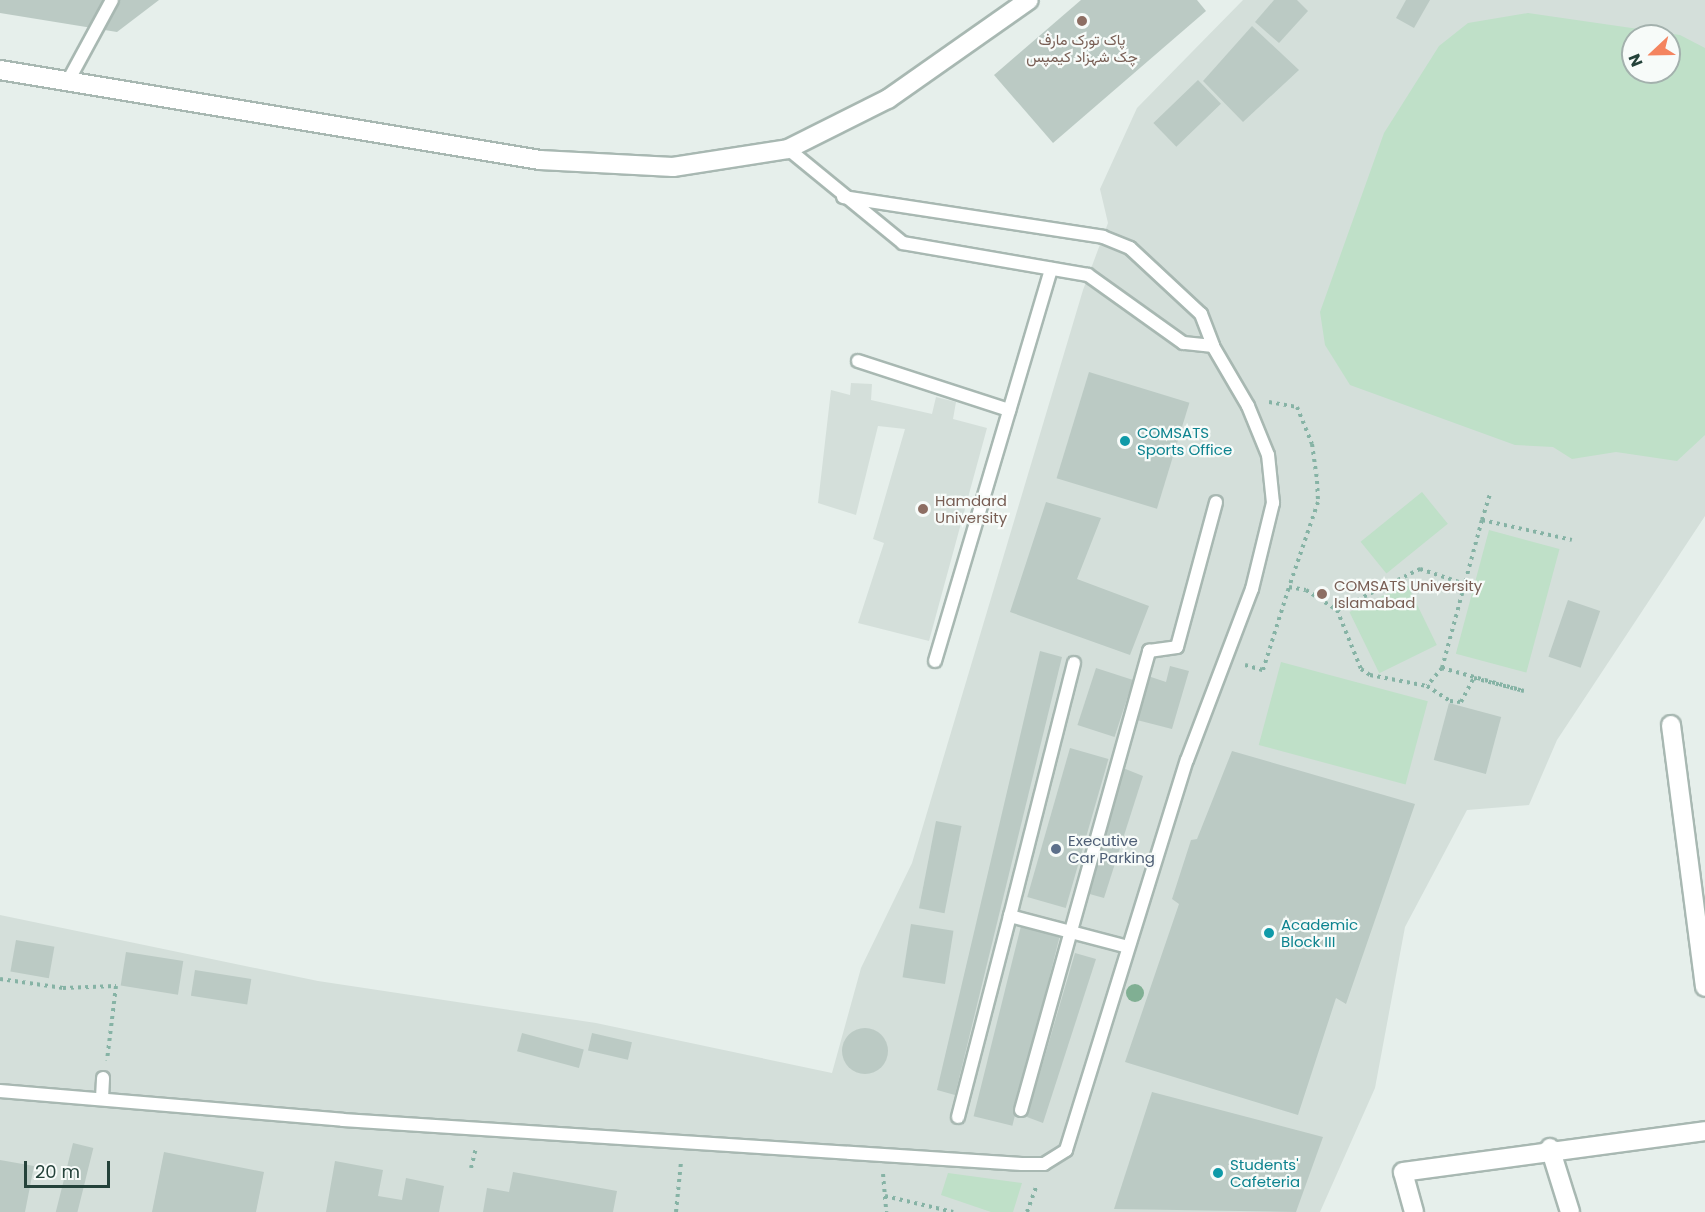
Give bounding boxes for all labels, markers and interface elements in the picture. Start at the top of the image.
marker: پاک تورک مارف چک شہزاد کیمپس [1075,14,1089,28]
north arrow [1621,24,1681,84]
place label: پاک تورک مارف چک شہزاد کیمپس [1026,30,1138,65]
text: N [1623,50,1649,70]
place label: COMSATS Sports Office [1137,423,1232,458]
marker: COMSATS Sports Office [1118,434,1132,448]
place label: Hamdard University [935,491,1007,526]
marker: Hamdard University [916,502,930,516]
place label: COMSATS University Islamabad [1334,576,1482,611]
marker: COMSATS University Islamabad [1315,587,1329,601]
place label: Executive Car Parking [1068,831,1155,866]
marker: Executive Car Parking [1049,842,1063,856]
place label: Academic Block III [1281,915,1358,950]
marker: Academic Block III [1262,926,1276,940]
scale bar [27,1149,112,1187]
place label: Students' Cafeteria [1230,1155,1300,1190]
text: 20 m [35,1159,80,1184]
marker: Students' Cafeteria [1211,1166,1225,1180]

